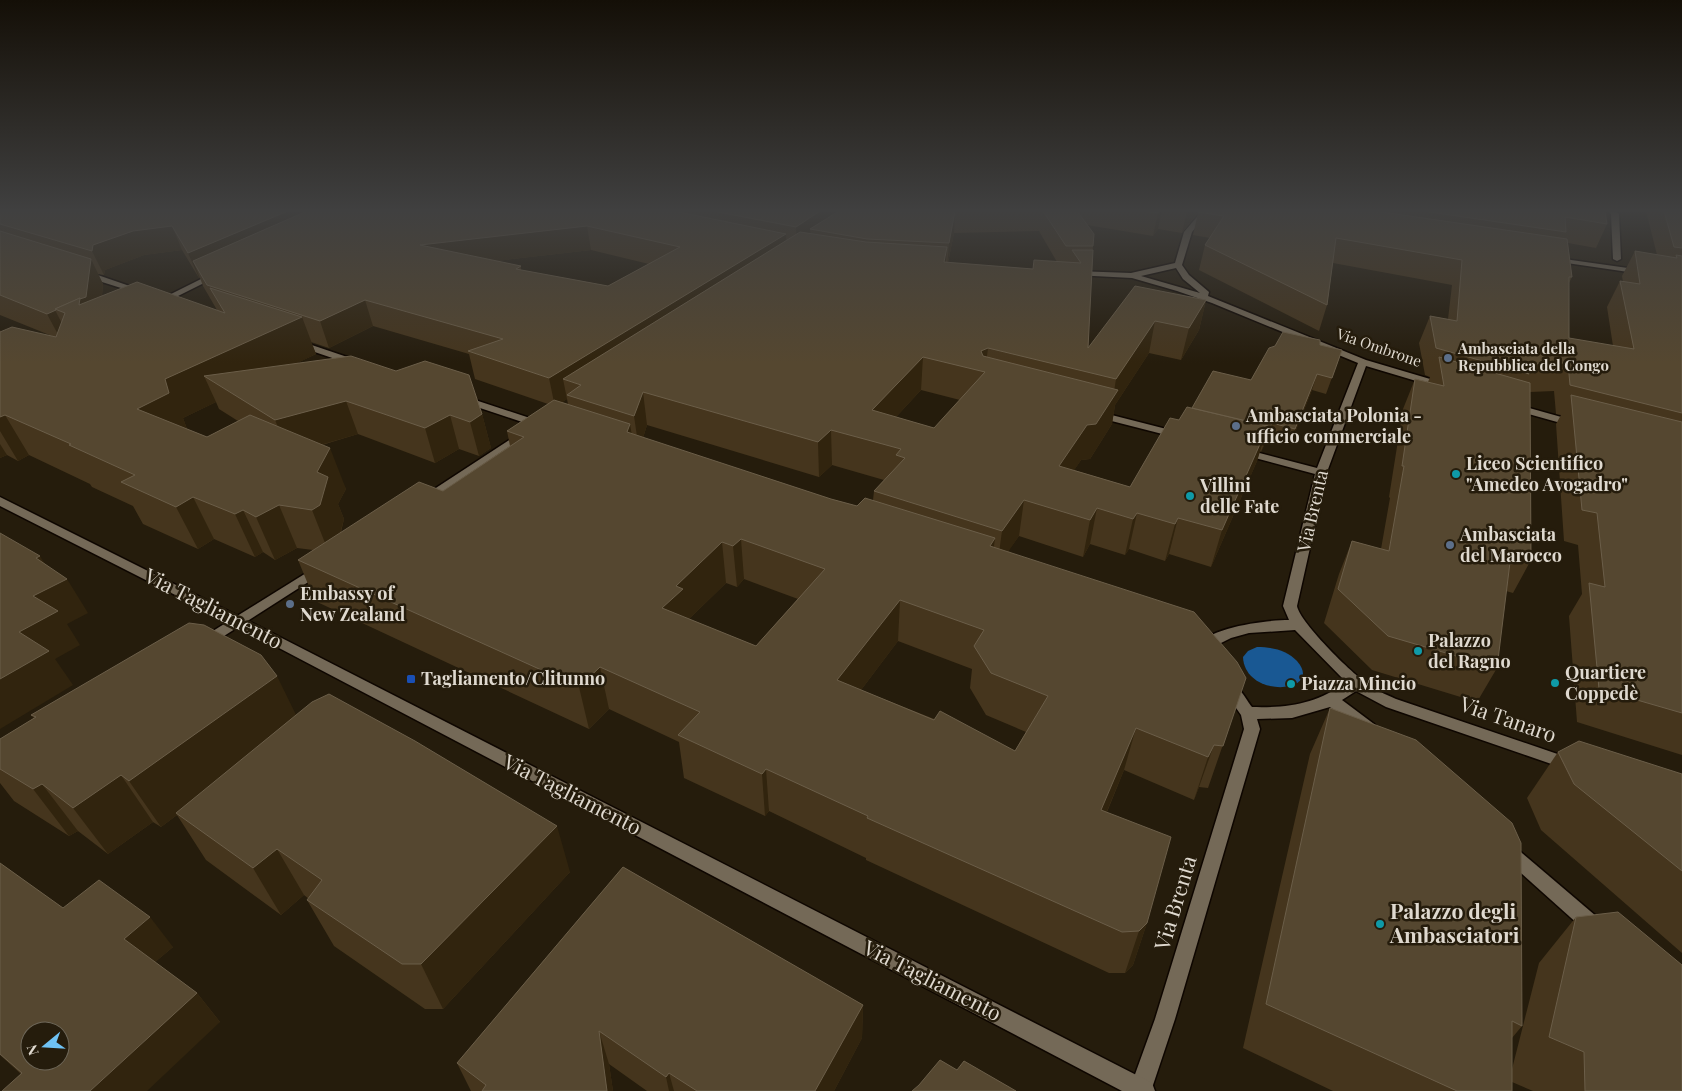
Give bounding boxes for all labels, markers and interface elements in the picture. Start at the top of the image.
street label: Via Ombrone [1333,323,1424,371]
place label: Ambasciata della Repubblica del Congo [1457,338,1609,375]
marker: Ambasciata della Repubblica del Congo [1442,352,1454,364]
place label: Ambasciata Polonia - ufficio commerciale [1245,403,1422,448]
marker: Ambasciata Polonia - ufficio commerciale [1230,420,1242,432]
place label: Liceo Scientifico "Amedeo Avogadro" [1466,451,1628,496]
street label: Via Brenta [1291,467,1333,555]
marker: Liceo Scientifico "Amedeo Avogadro" [1450,468,1462,480]
place label: Villini delle Fate [1199,473,1279,518]
marker: Villini delle Fate [1184,490,1196,502]
place label: Ambasciata del Marocco [1459,522,1562,567]
marker: Ambasciata del Marocco [1444,539,1456,551]
street label: Via Tagliamento [139,560,288,654]
place label: Embassy of New Zealand [300,581,406,626]
marker: Embassy of New Zealand [284,598,296,610]
place label: Palazzo del Ragno [1428,628,1511,673]
marker: Palazzo del Ragno [1412,645,1424,657]
place label: Quartiere Coppedè [1565,660,1646,705]
place label: Tagliamento/Clitunno [421,666,605,690]
place label: Piazza Mincio [1301,671,1416,695]
marker: Tagliamento/Clitunno [405,673,417,685]
marker: Quartiere Coppedè [1549,677,1561,689]
marker: Piazza Mincio [1285,678,1297,690]
street label: Via Tanaro [1456,688,1561,748]
street label: Via Tagliamento [498,746,647,840]
street label: Via Brenta [1146,851,1202,954]
place label: Palazzo degli Ambasciatori [1389,896,1520,948]
marker: Palazzo degli Ambasciatori [1374,918,1386,930]
street label: Via Tagliamento [858,932,1007,1026]
north arrow [20,1021,70,1071]
text: N [22,1042,43,1058]

